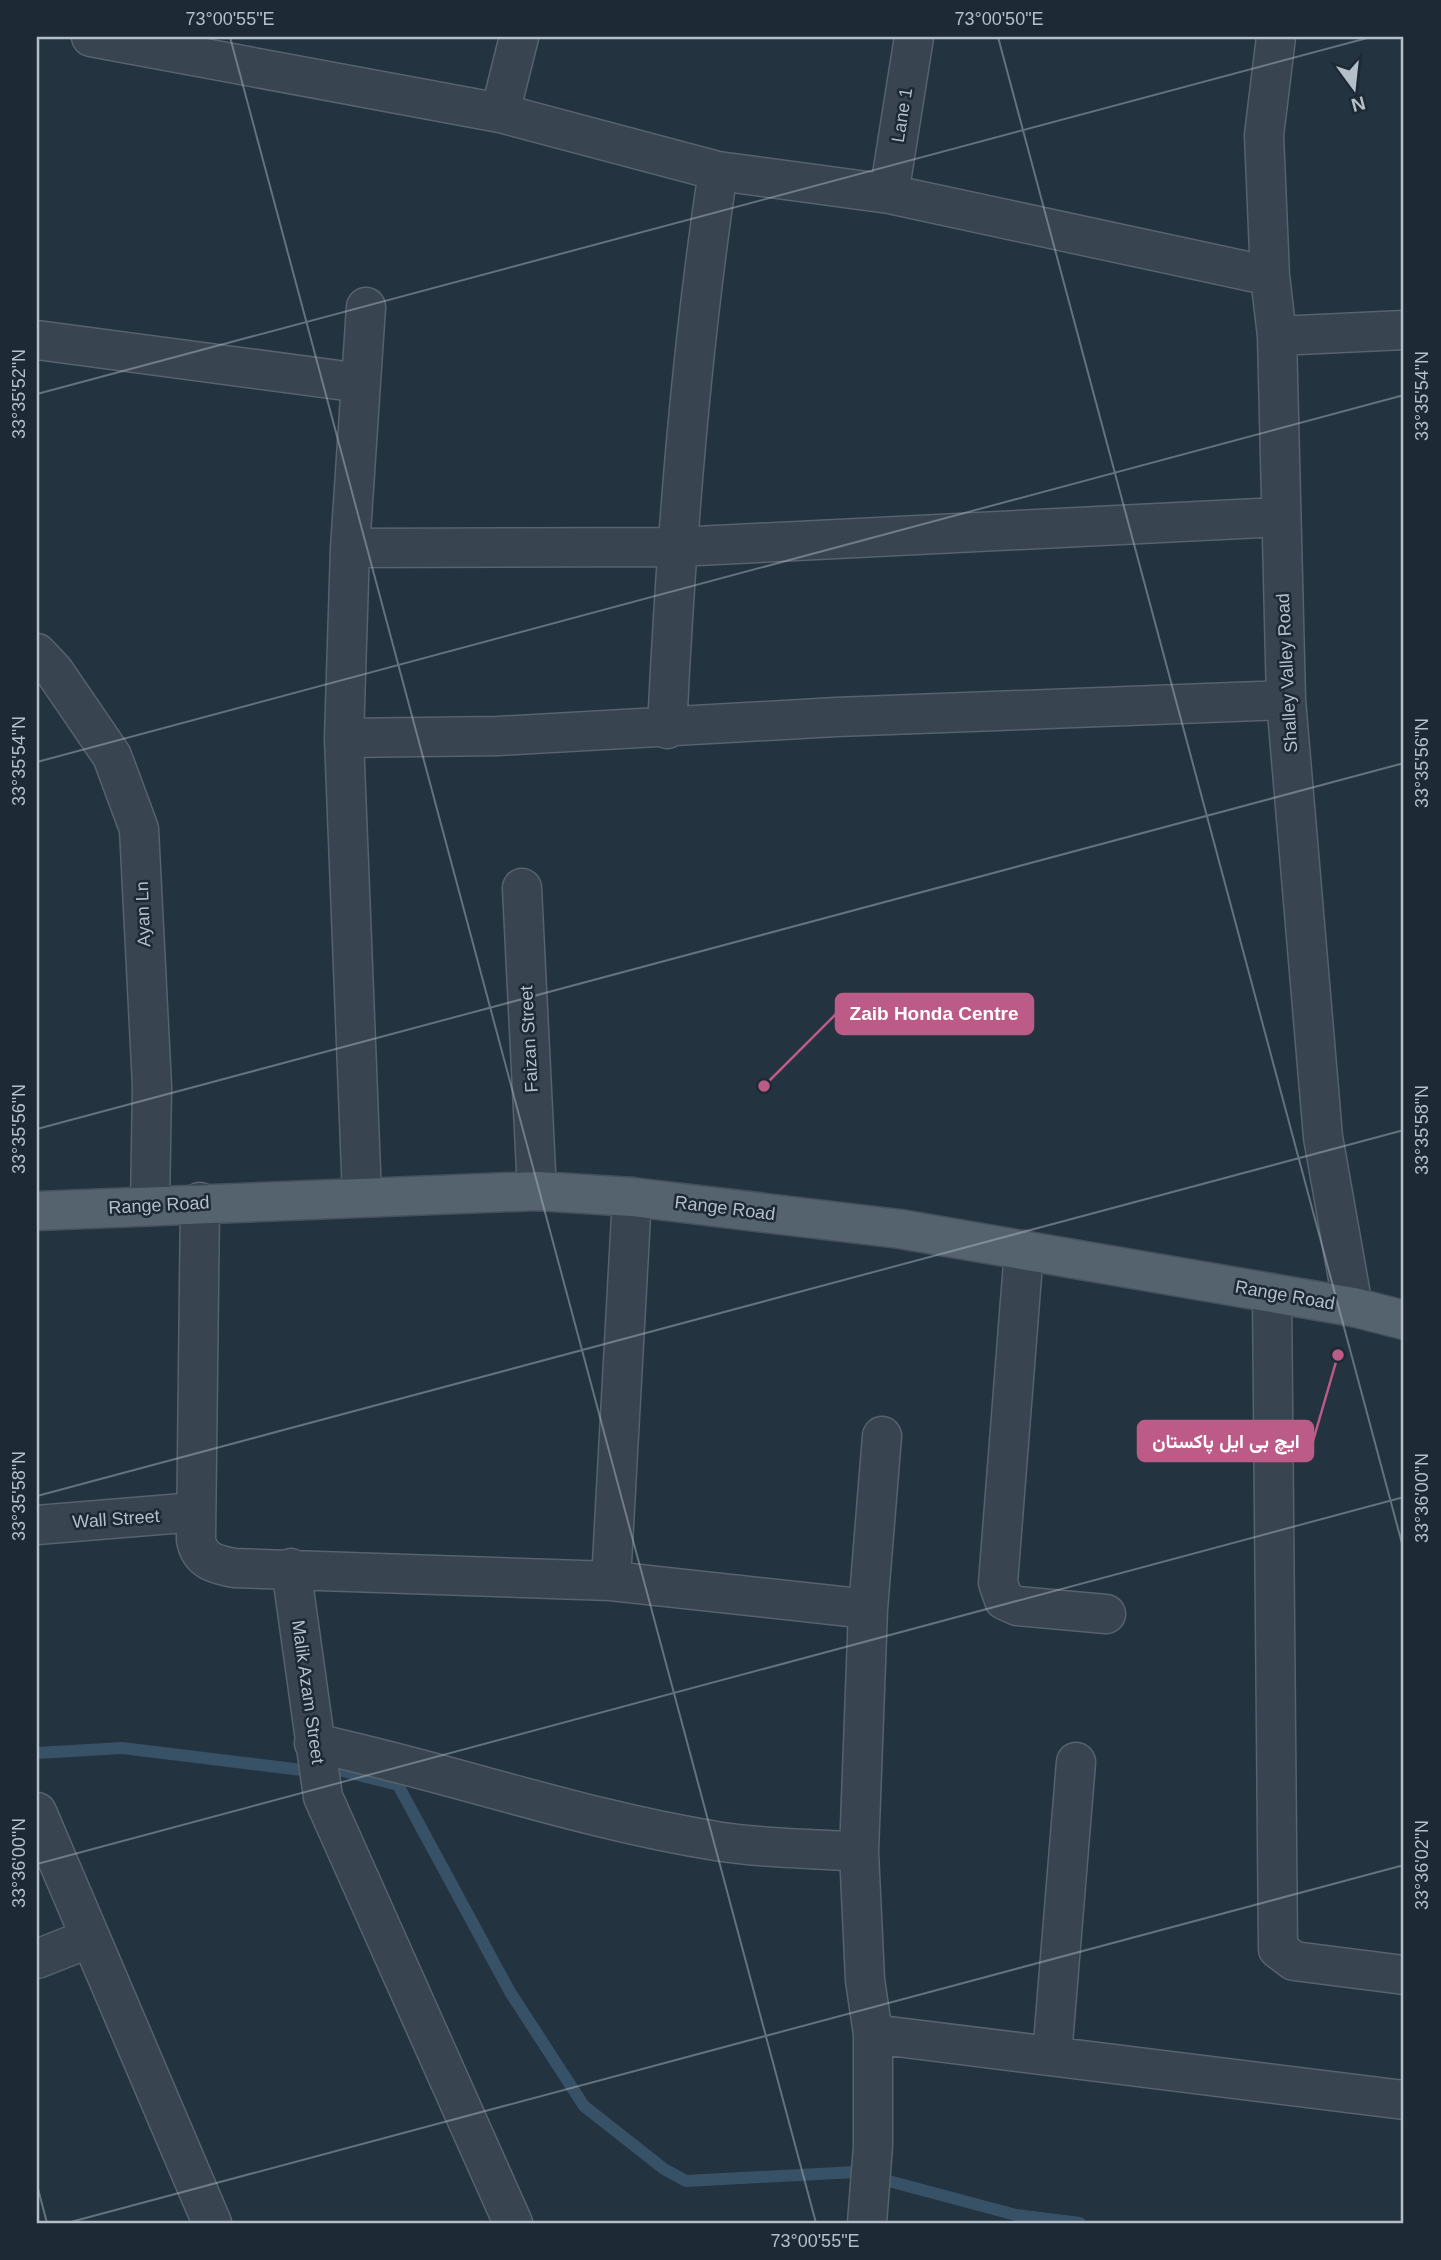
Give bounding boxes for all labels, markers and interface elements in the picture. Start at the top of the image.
text: 73°00'55"E [185,9,275,29]
text: 73°00'50"E [954,9,1044,29]
north arrow [1318,52,1388,122]
street label: Lane 1 [888,86,916,144]
text: N [1349,92,1368,116]
text: 33°35'52"N [9,349,29,439]
text: 33°35'54"N [1412,351,1432,441]
street label: Shalley Valley Road [1273,593,1301,753]
text: 33°35'54"N [9,716,29,806]
text: 33°35'56"N [1412,718,1432,808]
street label: Ayan Ln [132,881,154,947]
street label: Faizan Street [516,985,542,1093]
callout: Zaib Honda Centre [836,994,1033,1034]
text: Zaib Honda Centre [850,1003,1018,1024]
text: 33°35'56"N [9,1084,29,1174]
text: 33°35'58"N [1412,1085,1432,1175]
street label: Range Road [108,1192,210,1218]
street label: Range Road [674,1192,776,1224]
street label: Range Road [1233,1276,1337,1314]
callout: ایچ بی ایل پاکستان [1138,1421,1313,1461]
text: ایچ بی ایل پاکستان [1152,1431,1300,1455]
text: 33°35'58"N [9,1451,29,1541]
text: 33°36'00"N [1412,1453,1432,1543]
street label: Wall Street [72,1506,160,1532]
street label: Malik Azam Street [288,1619,328,1765]
text: 33°36'00"N [9,1818,29,1908]
text: 33°36'02"N [1412,1820,1432,1910]
text: 73°00'55"E [770,2231,860,2251]

